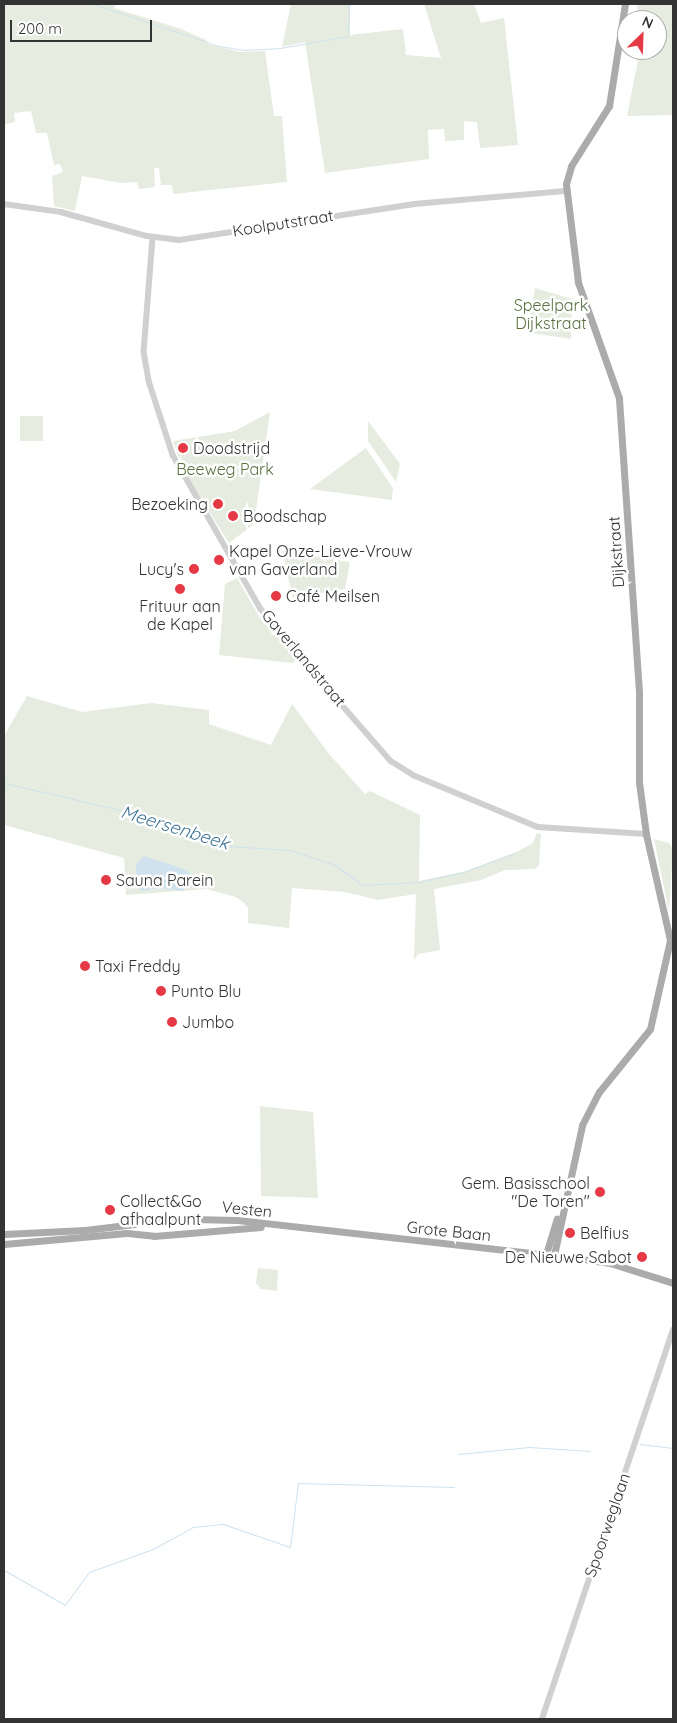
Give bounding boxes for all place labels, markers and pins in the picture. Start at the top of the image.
place label: Doodstrijd [193,438,270,458]
marker: Doodstrijd [177,442,189,454]
place label: Bezoeking [131,494,208,514]
marker: Bezoeking [212,498,224,510]
place label: Boodschap [243,506,327,526]
marker: Boodschap [227,510,239,522]
place label: Kapel Onze-Lieve-Vrouw van Gaverland [229,541,412,579]
marker: Kapel Onze-Lieve-Vrouw van Gaverland [213,554,225,566]
place label: Lucy's [138,559,184,579]
marker: Lucy's [188,563,200,575]
marker: Frituur aan de Kapel [174,583,186,595]
place label: Café Meilsen [286,586,380,606]
marker: Café Meilsen [270,590,282,602]
place label: Frituur aan de Kapel [139,596,221,634]
place label: Sauna Parein [116,870,214,890]
marker: Sauna Parein [100,874,112,886]
place label: Taxi Freddy [95,956,181,976]
marker: Taxi Freddy [79,960,91,972]
place label: Punto Blu [171,981,241,1001]
marker: Punto Blu [155,985,167,997]
place label: Jumbo [182,1012,234,1032]
marker: Jumbo [166,1016,178,1028]
place label: Gem. Basisschool "De Toren" [462,1173,590,1211]
marker: Gem. Basisschool "De Toren" [594,1186,606,1198]
place label: Collect&Go afhaalpunt [120,1191,202,1229]
marker: Collect&Go afhaalpunt [104,1204,116,1216]
place label: Belfius [580,1223,629,1243]
marker: Belfius [564,1227,576,1239]
place label: De Nieuwe Sabot [505,1247,632,1267]
marker: De Nieuwe Sabot [636,1251,648,1263]

